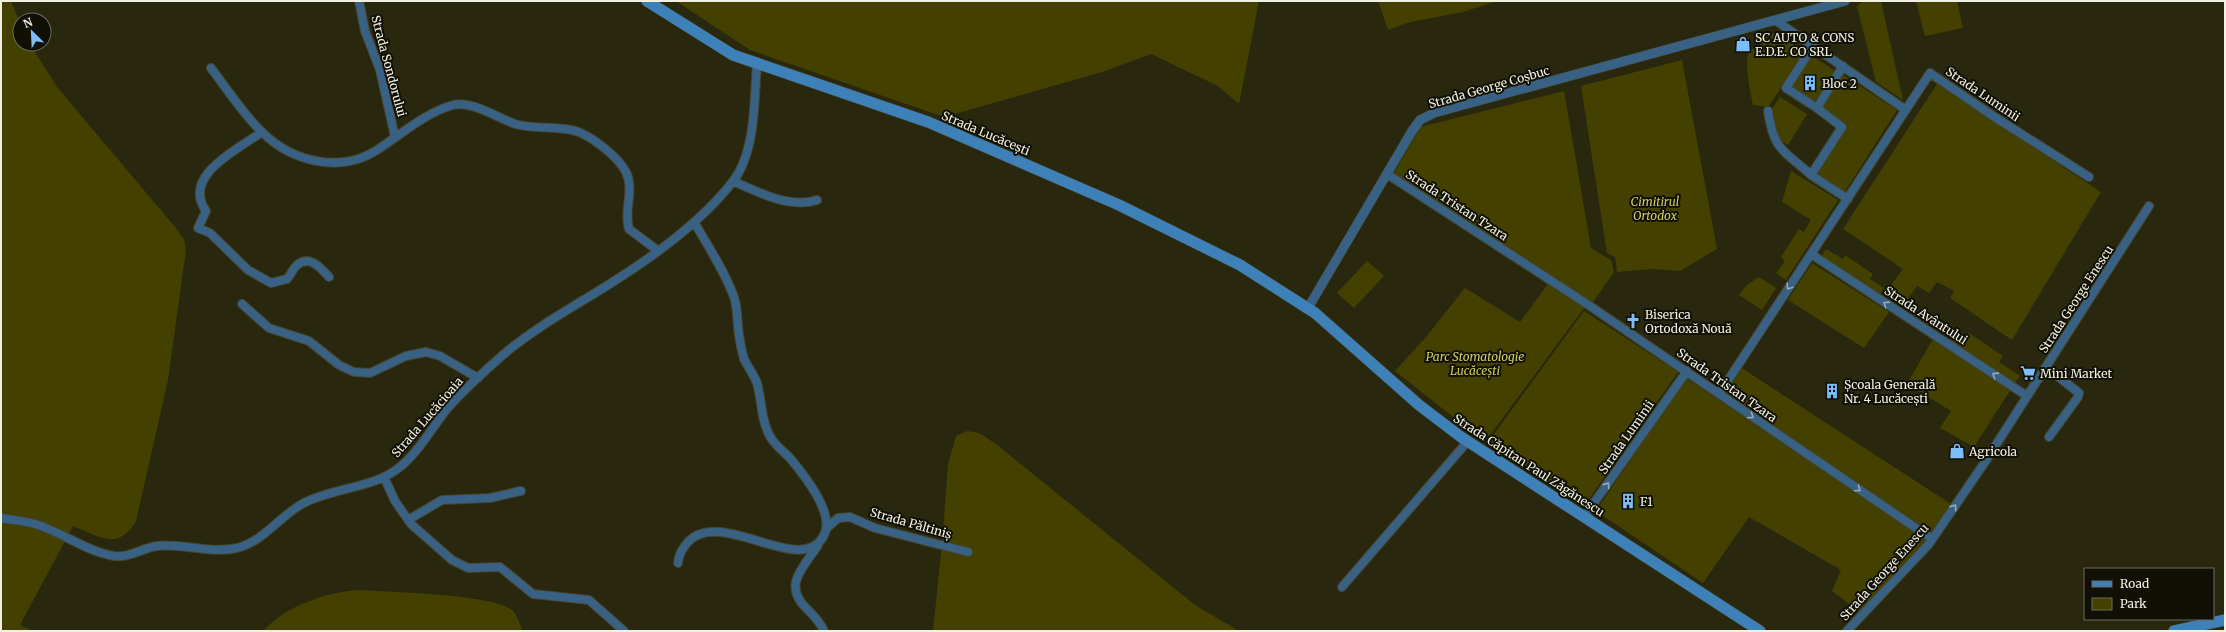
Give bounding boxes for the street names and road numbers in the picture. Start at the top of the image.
street label: Strada Sondorului [368,14,410,119]
street label: Strada George Coșbuc [1427,63,1552,112]
street label: Strada Luminii [1943,64,2023,124]
street label: Strada Lucăcești [939,108,1032,159]
street label: Strada Tristan Tzara [1403,166,1511,244]
street label: Strada George Enescu [2036,242,2117,356]
street label: Strada Avântului [1882,283,1970,347]
street label: Strada Tristan Tzara [1674,345,1780,426]
street label: Strada Lucăcioaia [388,373,466,460]
street label: Strada Luminii [1595,397,1657,477]
street label: Strada Căpitan Paul Zăgănescu [1451,410,1608,520]
street label: Strada Păltiniș [868,504,954,543]
street label: Strada George Enescu [1836,520,1932,624]

